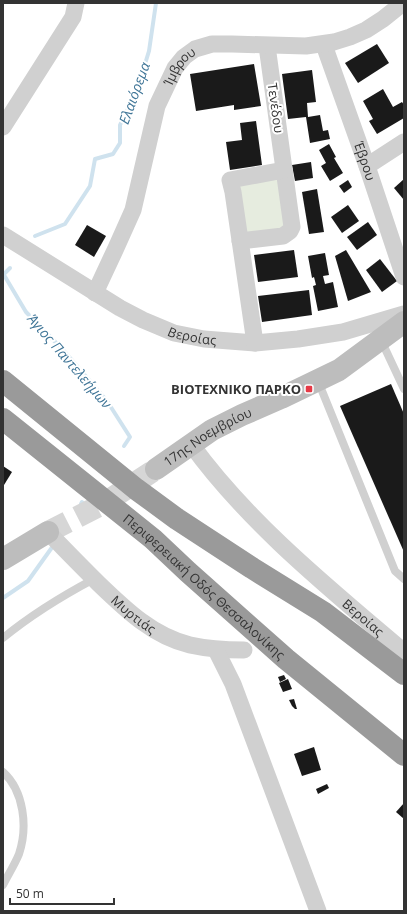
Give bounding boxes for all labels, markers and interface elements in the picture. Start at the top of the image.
street label: Ίμβρου [159,43,199,89]
water label: Ελαιόρεμα [114,59,154,127]
street label: Τενέδου [264,82,288,134]
street label: Έβρου [350,138,380,183]
water label: Άγιος Παντελεήμων [23,309,117,413]
street label: Βεροίας [165,322,217,349]
place label: ΒΙΟΤΕΧΝΙΚΟ ΠΑΡΚΟ [171,380,301,398]
marker: ΒΙΟΤΕΧΝΙΚΟ ΠΑΡΚΟ [304,384,314,394]
street label: 17ης Νοεμβρίου [160,403,254,470]
street label: Περιφερειακή Οδός Θεσσαλονίκης [120,510,289,663]
street label: Μυρτιάς [107,591,159,638]
street label: Βεροίας [339,595,388,640]
scale bar [10,880,114,906]
text: 50 m [16,885,44,902]

